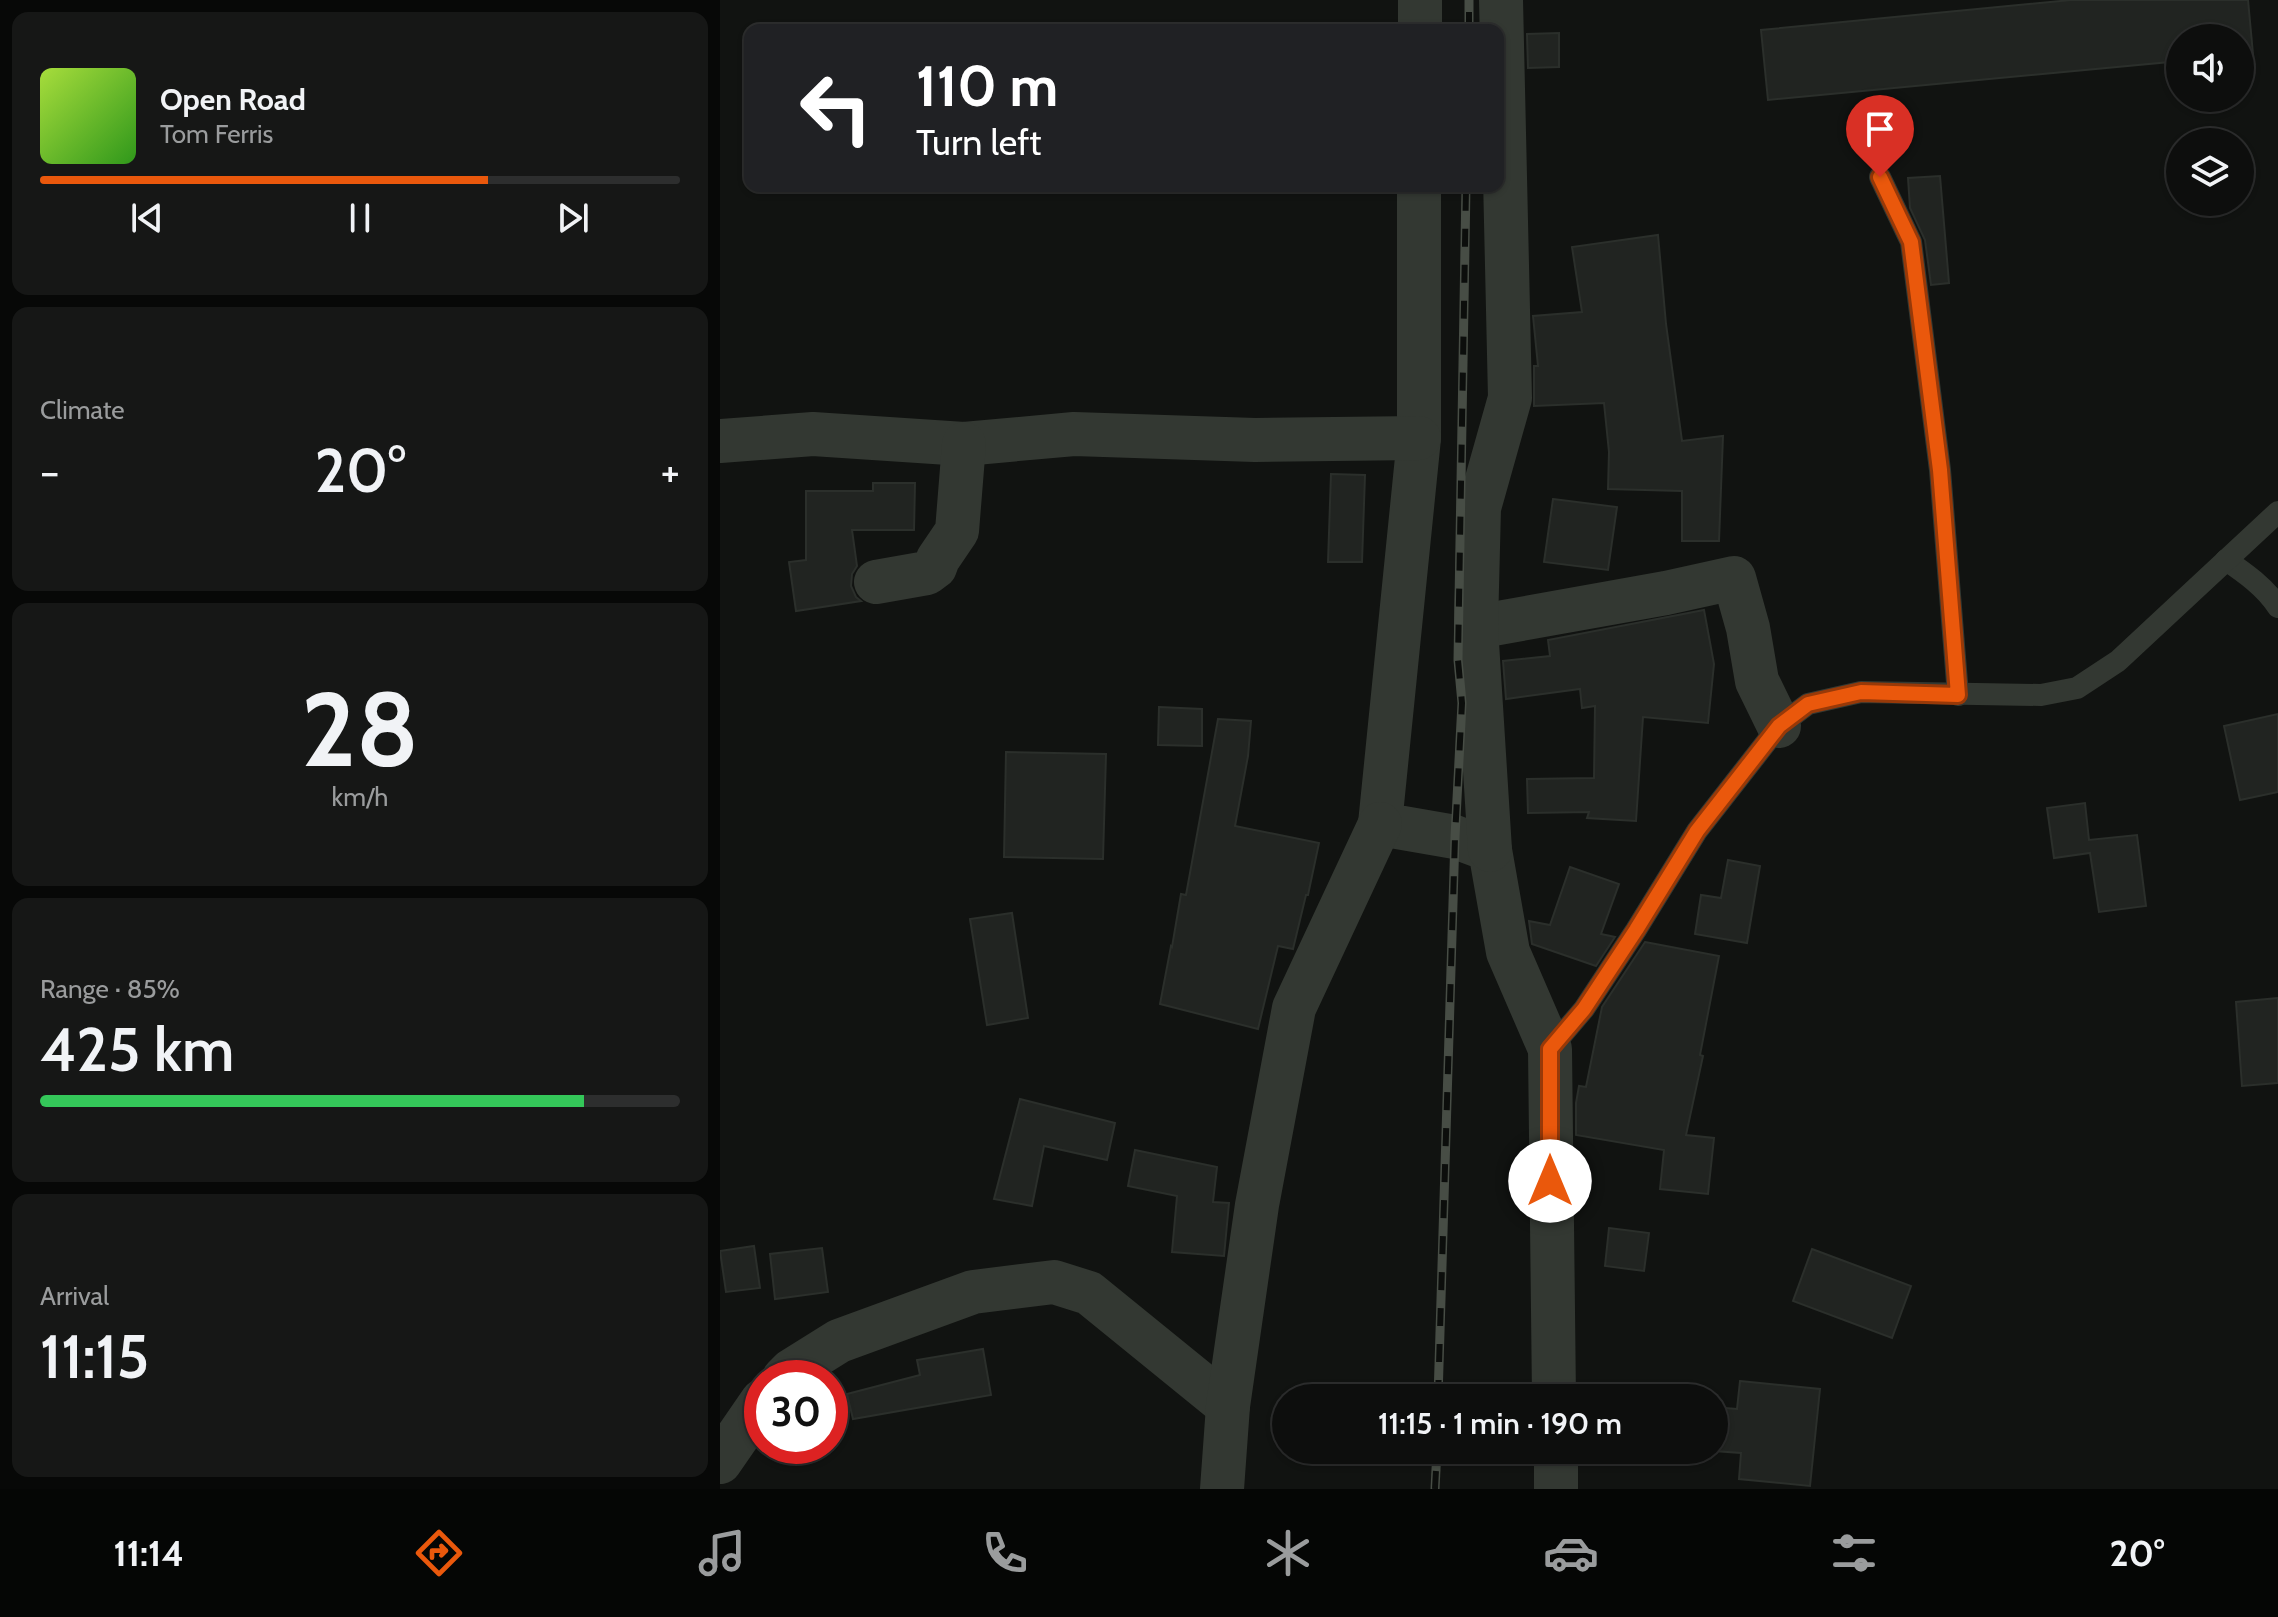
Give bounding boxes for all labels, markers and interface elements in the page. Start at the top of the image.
map controls [2166,24,2254,216]
button: sound [2166,24,2254,112]
text: 110 m [916,52,1058,120]
icon: left [784,56,888,160]
text: Open Road [160,81,306,118]
pin [1846,95,1914,177]
icon: arrive [1858,107,1902,151]
text: Tom Ferris [160,118,273,150]
text: Turn left [916,120,1041,164]
button: layers [2166,128,2254,216]
icon: previous [125,196,169,240]
icon: pause [338,196,382,240]
icon: next [551,196,595,240]
text: Climate [40,394,125,426]
text: 20° [314,434,406,507]
text: − [40,445,59,498]
text: + [661,445,680,498]
text: 28 [301,666,419,792]
text: km/h [332,781,388,813]
text: Range · 85% [40,973,180,1005]
text: 425 km [40,1013,234,1086]
position arrow [1508,1139,1592,1223]
text: Arrival [40,1280,109,1312]
text: 11:15 [40,1320,149,1393]
speed limit sign: 30 [744,1360,848,1464]
text: 11:15 · 1 min · 190 m [1378,1405,1622,1442]
icon: directions [411,1525,467,1581]
icon: music [694,1525,750,1581]
icon: phone [977,1525,1033,1581]
icon: climate [1260,1525,1316,1581]
icon: car [1543,1525,1599,1581]
icon: filters [1826,1525,1882,1581]
text: 11:14 [114,1531,184,1575]
text: 20° [2110,1531,2164,1575]

